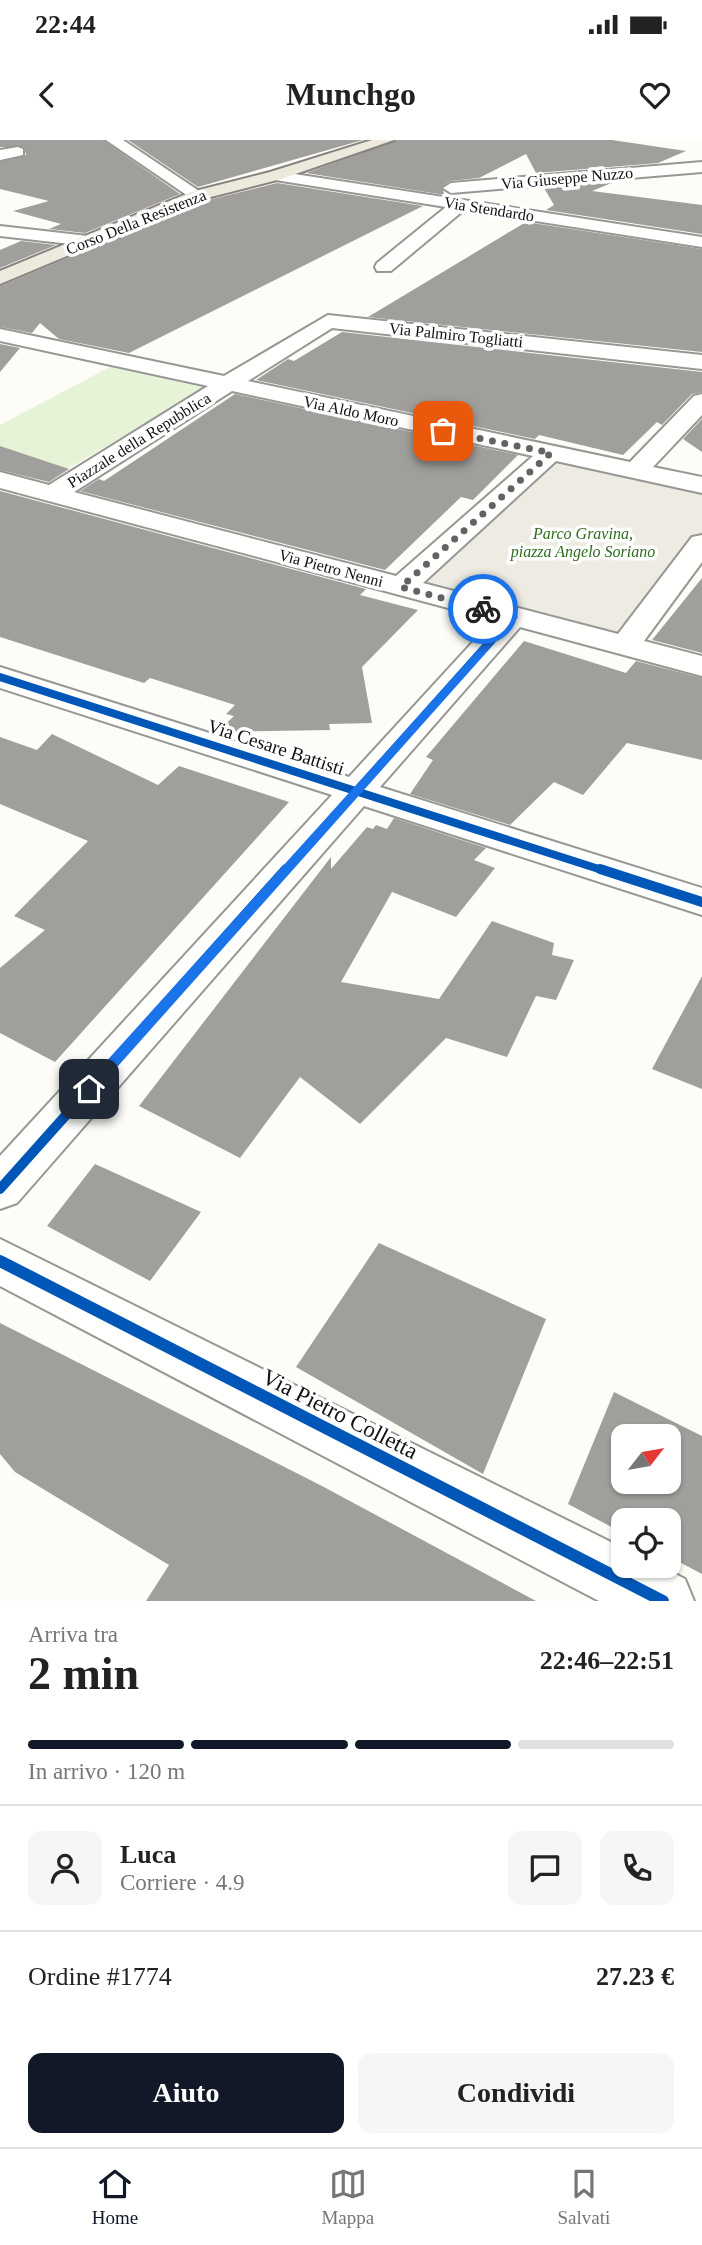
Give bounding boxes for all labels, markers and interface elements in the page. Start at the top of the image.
text: 22:44 [35,10,96,39]
icon: back [28,76,66,114]
text: Munchgo [286,76,416,112]
icon: heart [636,76,674,114]
street label: Via Giuseppe Nuzzo [500,164,634,193]
street label: Corso Della Resistenza [64,186,208,258]
street label: Via Stendardo [443,193,535,225]
street label: Via Palmiro Togliatti [388,320,524,352]
street label: Piazzale della Repubblica [64,389,214,492]
street label: Via Aldo Moro [302,393,400,429]
pin [413,401,473,461]
icon: bag [424,412,462,450]
park label: Parco Gravina, piazza Angelo Soriano [510,525,655,561]
street label: Via Pietro Nenni [277,546,386,590]
courier [448,574,518,644]
icon: bike [464,590,502,628]
street label: Via Cesare Battisti [205,715,347,779]
pin [59,1059,119,1119]
icon: home [70,1070,108,1108]
street label: Via Pietro Colletta [258,1364,422,1464]
north arrow [611,1424,681,1494]
map controls [611,1424,681,1578]
button: locate [611,1508,681,1578]
text: Arriva tra [28,1622,118,1647]
text: 22:46–22:51 [540,1646,674,1675]
text: 2 min [28,1648,139,1699]
text: In arrivo · 120 m [28,1759,185,1784]
button: person [28,1831,102,1905]
button: chat [508,1831,582,1905]
button: phone [600,1831,674,1905]
text: Luca [120,1840,176,1869]
text: Corriere · 4.9 [120,1870,245,1895]
text: Ordine #1774 [28,1962,172,1991]
text: 27.23 € [596,1962,674,1991]
button: Aiuto [28,2053,344,2133]
button: Condividi [358,2053,674,2133]
tab: Home [92,2165,138,2229]
tab: Mappa [321,2165,374,2229]
tab: Salvati [558,2165,610,2229]

